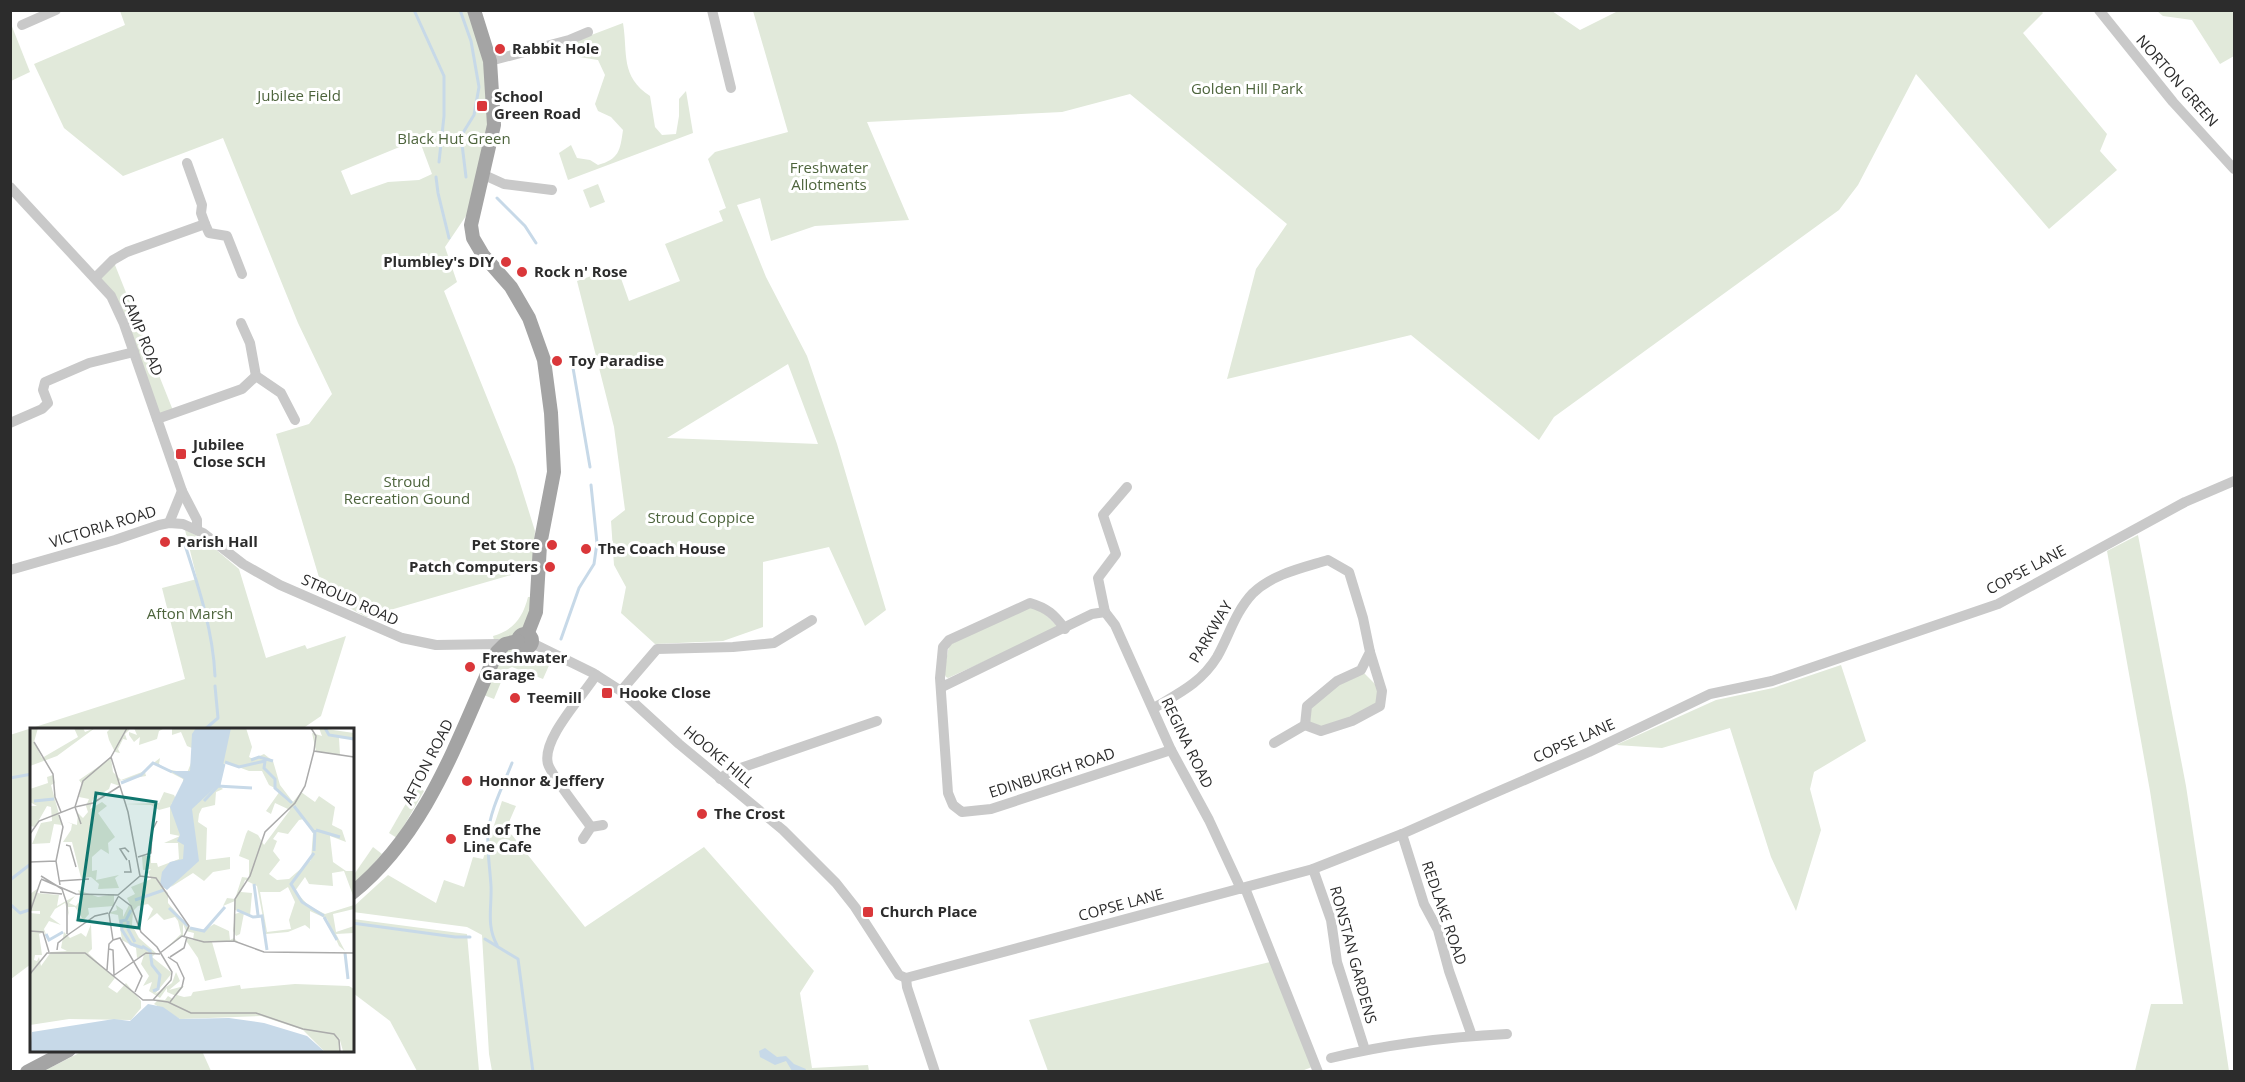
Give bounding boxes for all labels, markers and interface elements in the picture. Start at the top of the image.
street label: NORTON GREEN [2132,30,2223,130]
place label: Rabbit Hole [512,38,599,58]
marker: Rabbit Hole [493,42,507,56]
park label: Golden Hill Park [1191,78,1303,98]
park label: Jubilee Field [255,85,341,105]
place label: School Green Road [494,86,581,123]
marker: School Green Road [475,99,489,113]
park label: Black Hut Green [397,128,511,148]
park label: Freshwater Allotments [790,157,868,194]
place label: Plumbley's DIY [383,251,495,271]
marker: Plumbley's DIY [499,255,513,269]
place label: Rock n' Rose [534,261,627,281]
marker: Rock n' Rose [515,265,529,279]
street label: CAMP ROAD [117,291,168,379]
place label: Toy Paradise [569,350,664,370]
marker: Toy Paradise [550,354,564,368]
place label: Jubilee Close SCH [191,434,266,471]
marker: Jubilee Close SCH [174,447,188,461]
park label: Stroud Recreation Gound [344,471,470,508]
street label: VICTORIA ROAD [47,500,159,552]
park label: Stroud Coppice [647,507,755,527]
place label: Parish Hall [177,531,258,551]
place label: Pet Store [472,534,540,554]
marker: Parish Hall [158,535,172,549]
marker: Pet Store [545,538,559,552]
place label: The Coach House [598,538,726,558]
street label: COPSE LANE [1982,540,2069,598]
marker: The Coach House [579,542,593,556]
place label: Patch Computers [409,556,538,576]
marker: Patch Computers [543,560,557,574]
street label: STROUD ROAD [299,569,402,629]
street label: PARKWAY [1184,596,1237,666]
park label: Afton Marsh [147,603,233,623]
place label: Freshwater Garage [482,647,567,684]
marker: Freshwater Garage [463,660,477,674]
place label: Hooke Close [619,682,711,702]
marker: Hooke Close [600,686,614,700]
place label: Teemill [527,687,582,707]
marker: Teemill [508,691,522,705]
street label: REGINA ROAD [1157,694,1219,791]
street label: COPSE LANE [1530,713,1618,767]
street label: AFTON ROAD [397,715,457,808]
street label: HOOKE HILL [680,721,759,792]
inset map [30,728,354,1052]
street label: EDINBURGH ROAD [986,742,1117,802]
place label: Honnor & Jeffery [479,770,605,790]
marker: Honnor & Jeffery [460,774,474,788]
place label: The Crost [714,803,785,823]
marker: The Crost [695,807,709,821]
place label: End of The Line Cafe [463,819,541,856]
marker: End of The Line Cafe [444,832,458,846]
street label: REDLAKE ROAD [1418,858,1472,967]
street label: COPSE LANE [1076,883,1166,925]
street label: RONSTAN GARDENS [1326,884,1382,1026]
place label: Church Place [880,901,977,921]
marker: Church Place [861,905,875,919]

